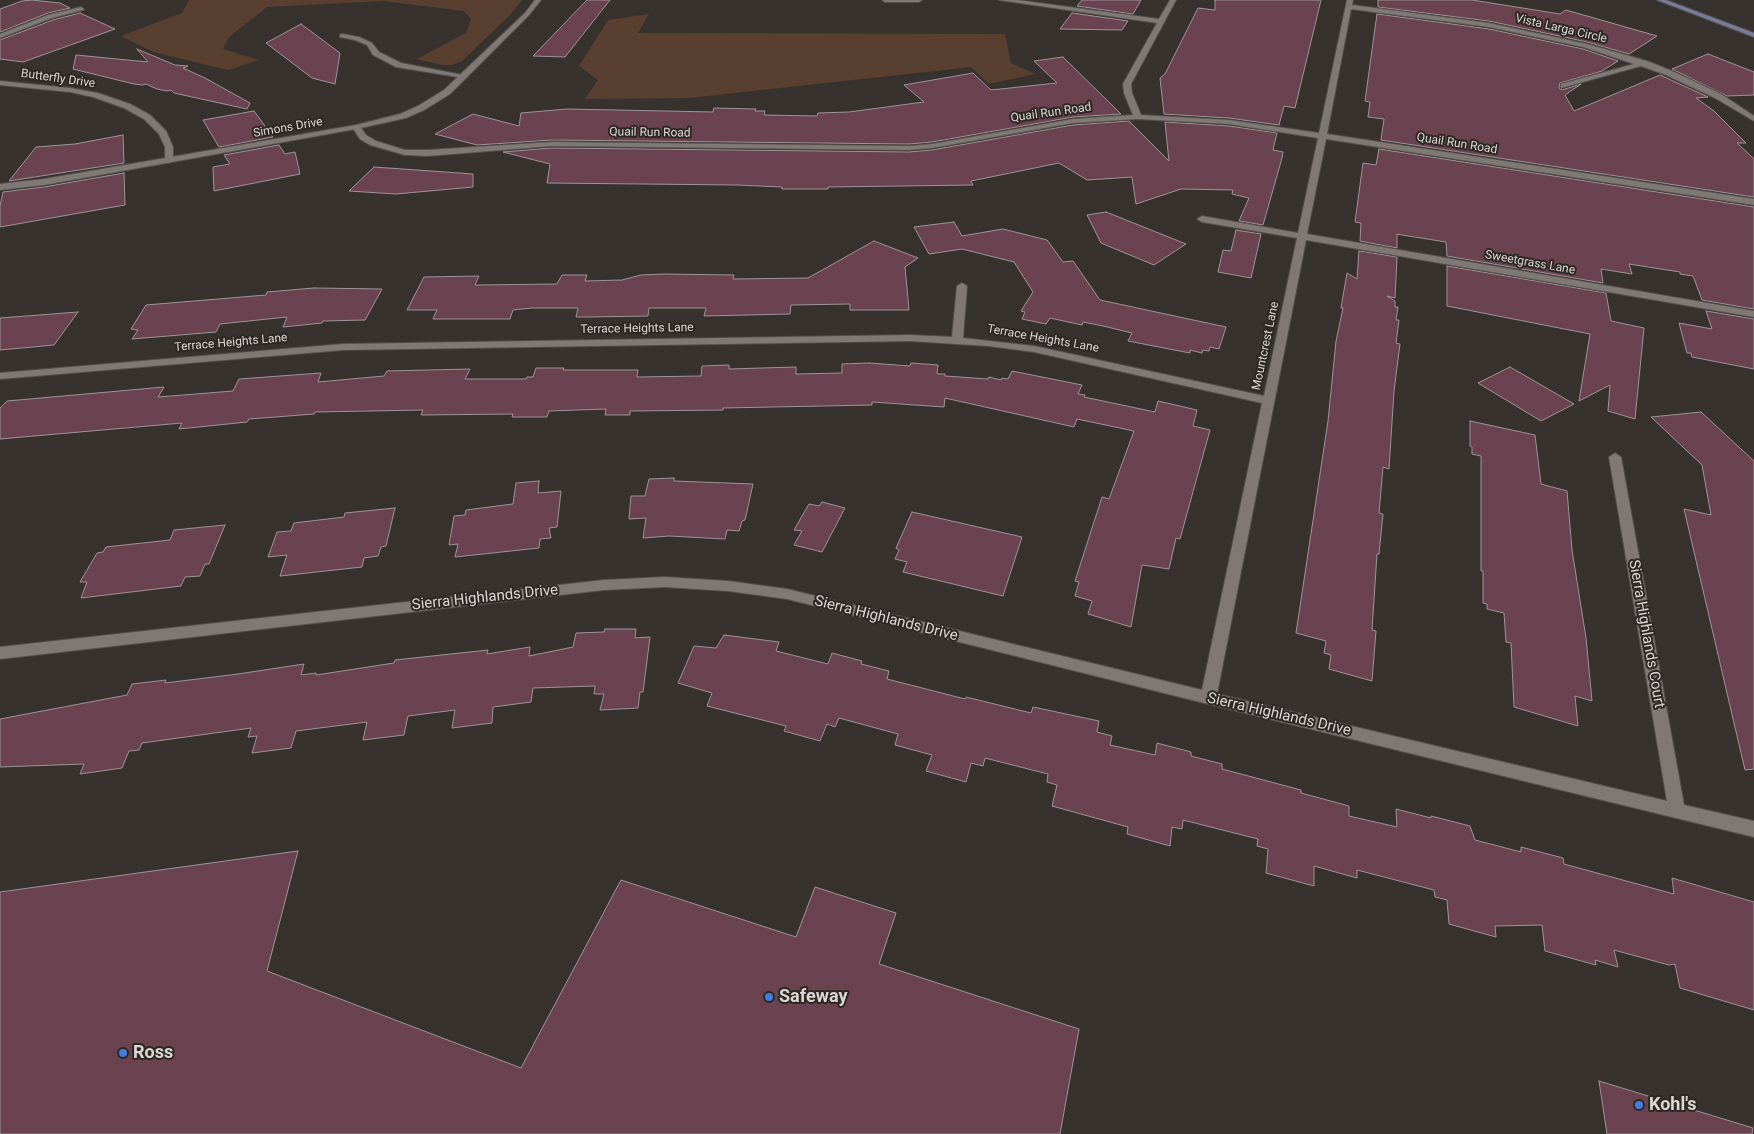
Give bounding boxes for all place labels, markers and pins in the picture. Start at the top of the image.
place label: Safeway [779,986,847,1008]
marker: Safeway [763,991,775,1003]
place label: Ross [133,1042,173,1064]
marker: Ross [117,1047,129,1059]
place label: Kohl's [1649,1094,1697,1116]
marker: Kohl's [1633,1099,1645,1111]

